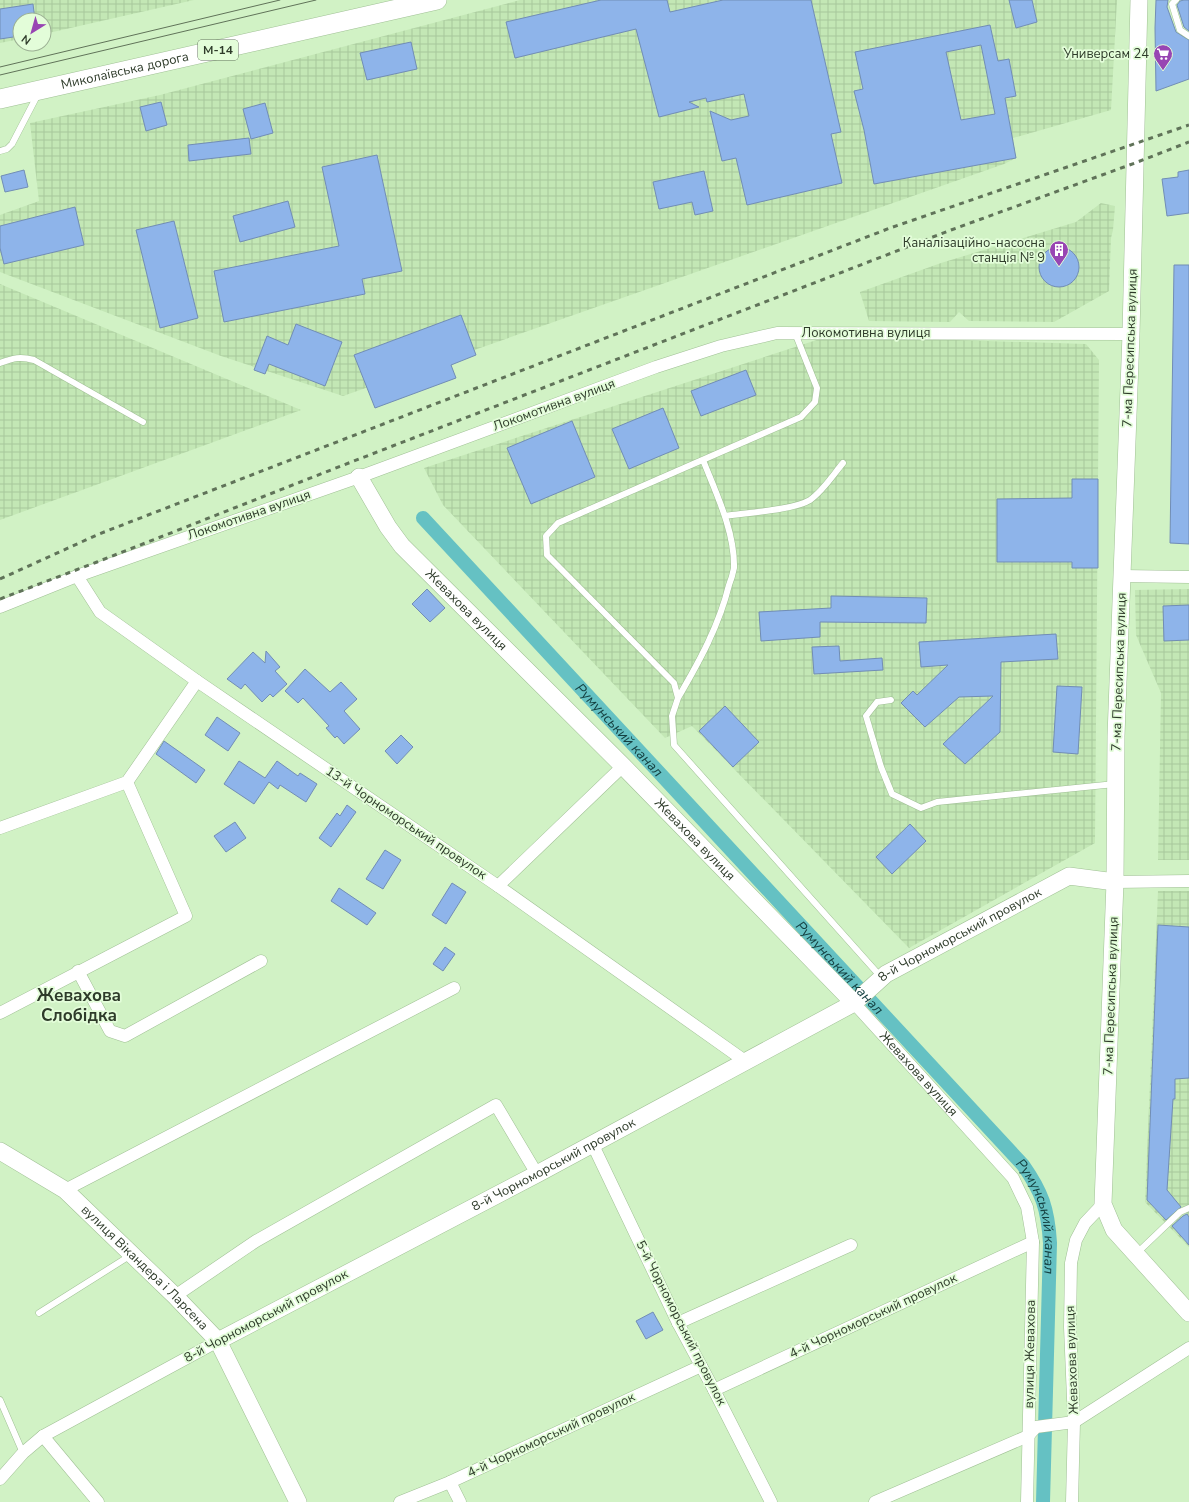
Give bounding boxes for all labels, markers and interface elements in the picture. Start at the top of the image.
north arrow [12,12,52,52]
text: N [18,31,34,48]
road number: М-14 [198,40,238,60]
supermarket icon: Универсам 24 [1152,43,1174,71]
place label: Универсам 24 [1063,45,1149,63]
street label: Миколаївська дорога [59,48,191,94]
place label: Каналізаційно-насосна станція № 9 [903,234,1045,267]
building icon: Каналізаційно-насосна станція № 9 [1048,239,1070,267]
street label: 7-ма Пересипська вулиця [1118,268,1142,428]
street label: Локомотивна вулиця [802,324,930,342]
street label: Локомотивна вулиця [490,374,618,436]
street label: Локомотивна вулиця [185,486,313,544]
street label: Жевахова вулиця [421,565,511,655]
street label: 7-ма Пересипська вулиця [1107,592,1131,752]
water label: Румунський канал [571,679,668,781]
street label: 13-й Чорноморський провулок [322,762,490,884]
street label: Жевахова вулиця [650,794,739,885]
street label: 8-й Чорноморський провулок [874,883,1045,986]
street label: 7-ма Пересипська вулиця [1099,916,1123,1076]
water label: Румунський канал [792,917,888,1018]
district label: Жевахова Слобідка [37,984,121,1027]
street label: Жевахова вулиця [875,1028,962,1120]
street label: 8-й Чорноморський провулок [468,1114,639,1216]
water label: Румунський канал [1012,1154,1060,1275]
street label: вулиця Вікандера і Ларсена [77,1201,212,1334]
street label: 5-й Чорноморський провулок [631,1237,731,1409]
street label: 8-й Чорноморський провулок [181,1265,351,1367]
street label: 4-й Чорноморський провулок [786,1269,960,1363]
street label: вулиця Жевахова [1020,1300,1040,1408]
street label: Жевахова вулиця [1061,1305,1083,1415]
street label: 4-й Чорноморський провулок [464,1388,638,1482]

